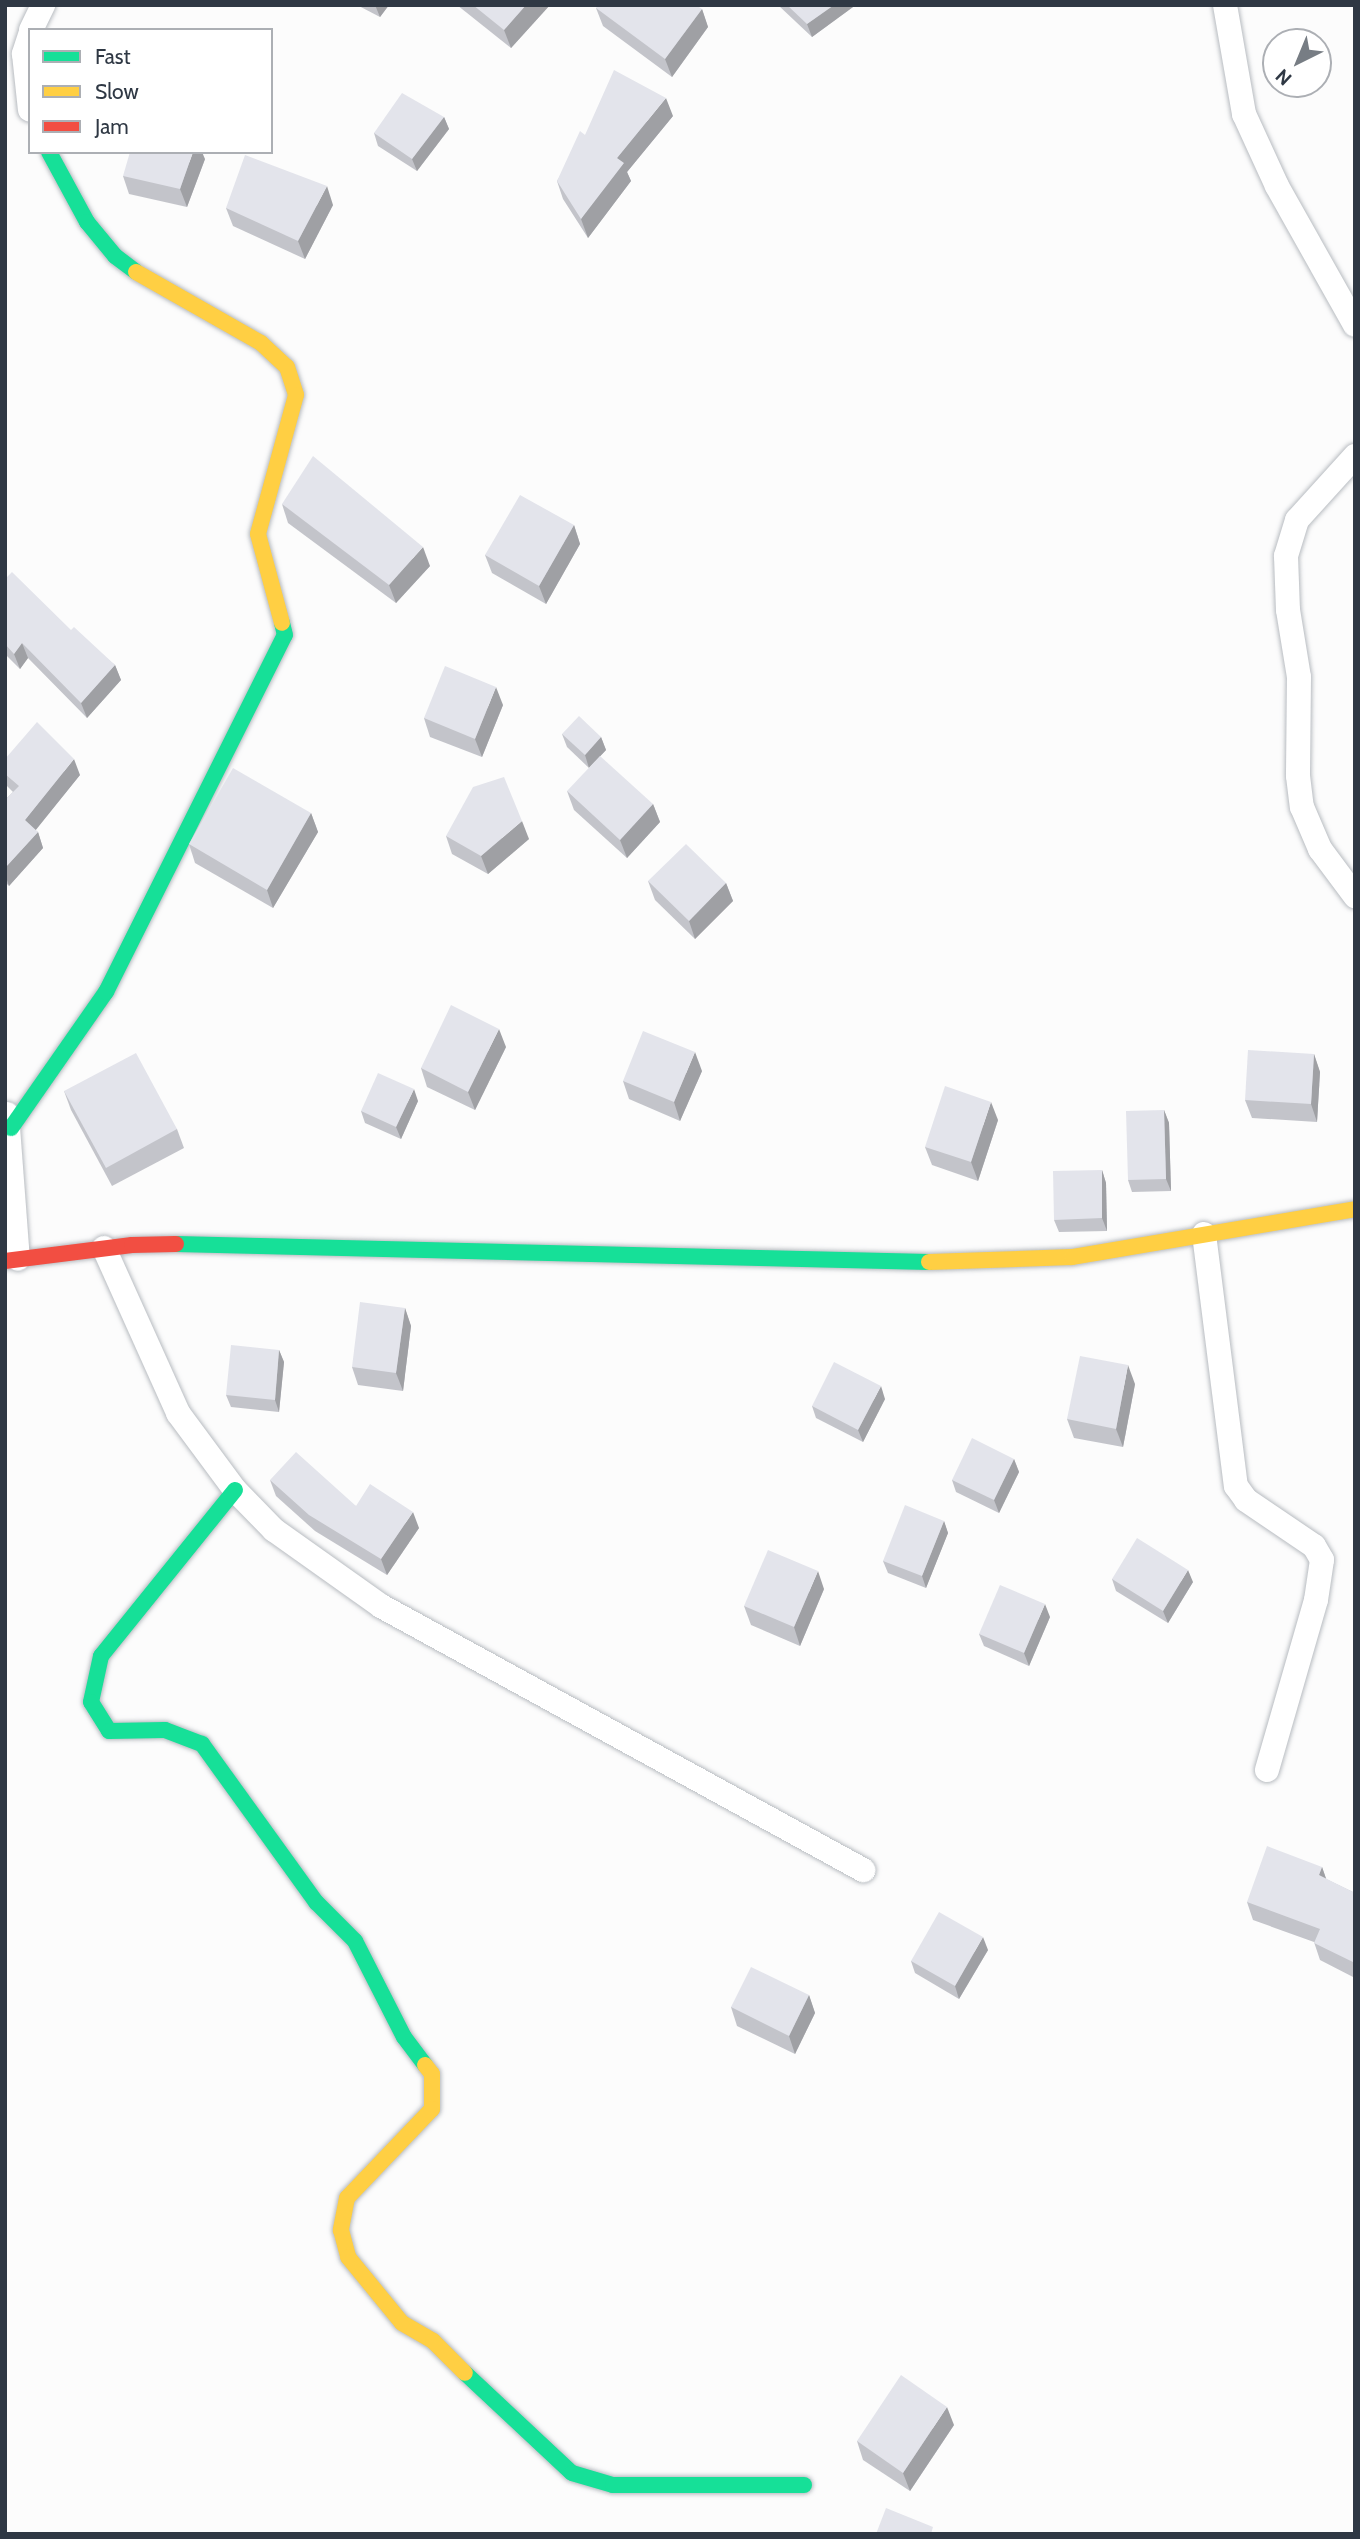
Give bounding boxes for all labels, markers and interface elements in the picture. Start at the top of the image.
legend [28,28,273,154]
north arrow [1262,28,1332,98]
text: Fast [95,44,131,69]
text: N [1271,64,1296,90]
text: Slow [95,79,139,104]
text: Jam [95,114,129,139]

